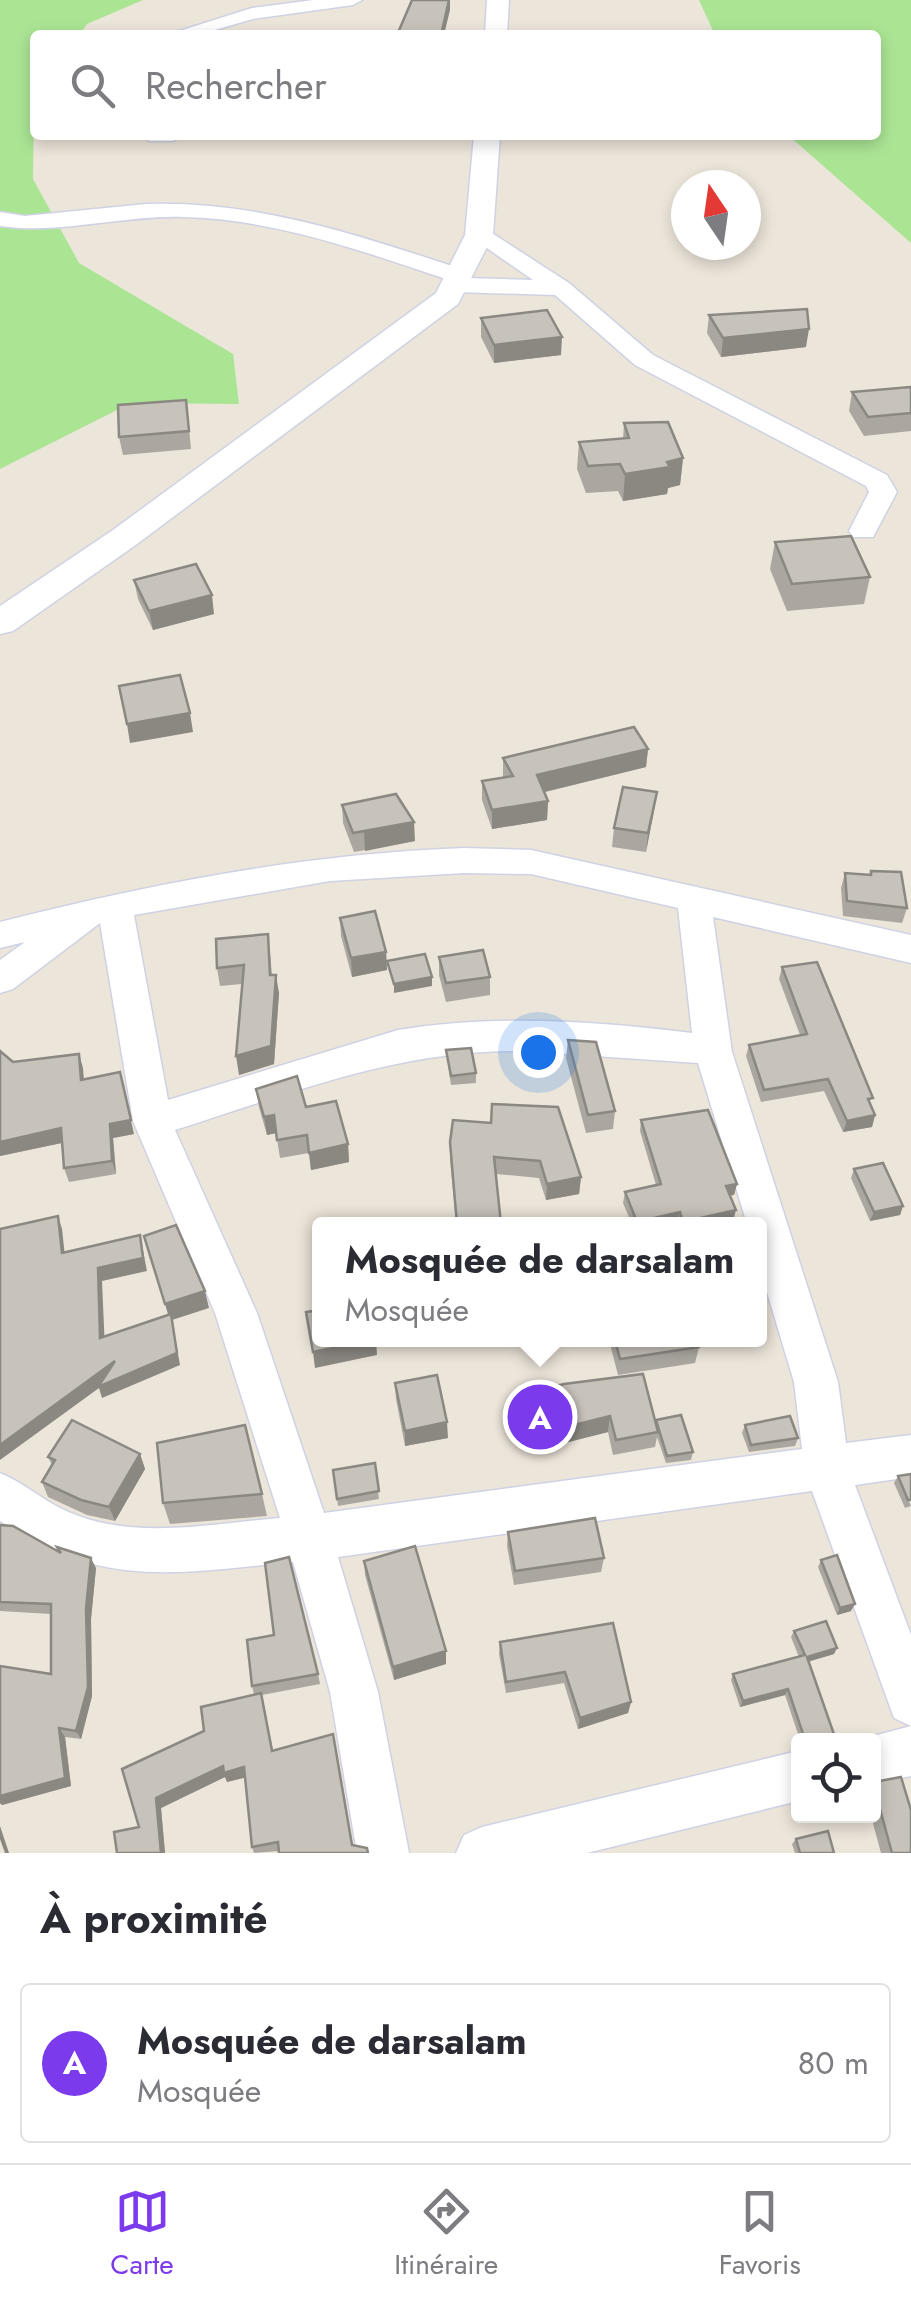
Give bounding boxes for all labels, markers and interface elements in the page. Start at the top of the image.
search box [30,30,881,140]
icon: search [65,58,120,113]
text: Rechercher [145,58,327,113]
north arrow [671,170,761,260]
your location [513,1027,564,1078]
popup [312,1217,767,1347]
text: Mosquée de darsalam [345,1232,734,1287]
text: Mosquée [345,1287,469,1333]
pin: A [508,1380,572,1454]
map controls [791,1733,881,1823]
button: locate [791,1733,881,1823]
text: À proximité [40,1888,268,1949]
text: Mosquée de darsalam [137,2013,527,2068]
text: A [63,2040,86,2086]
text: 80 m [798,2040,869,2086]
text: Mosquée [137,2068,261,2114]
tab: Carte [110,2184,174,2285]
tab: Itinéraire [394,2184,498,2285]
tab: Favoris [719,2184,801,2285]

